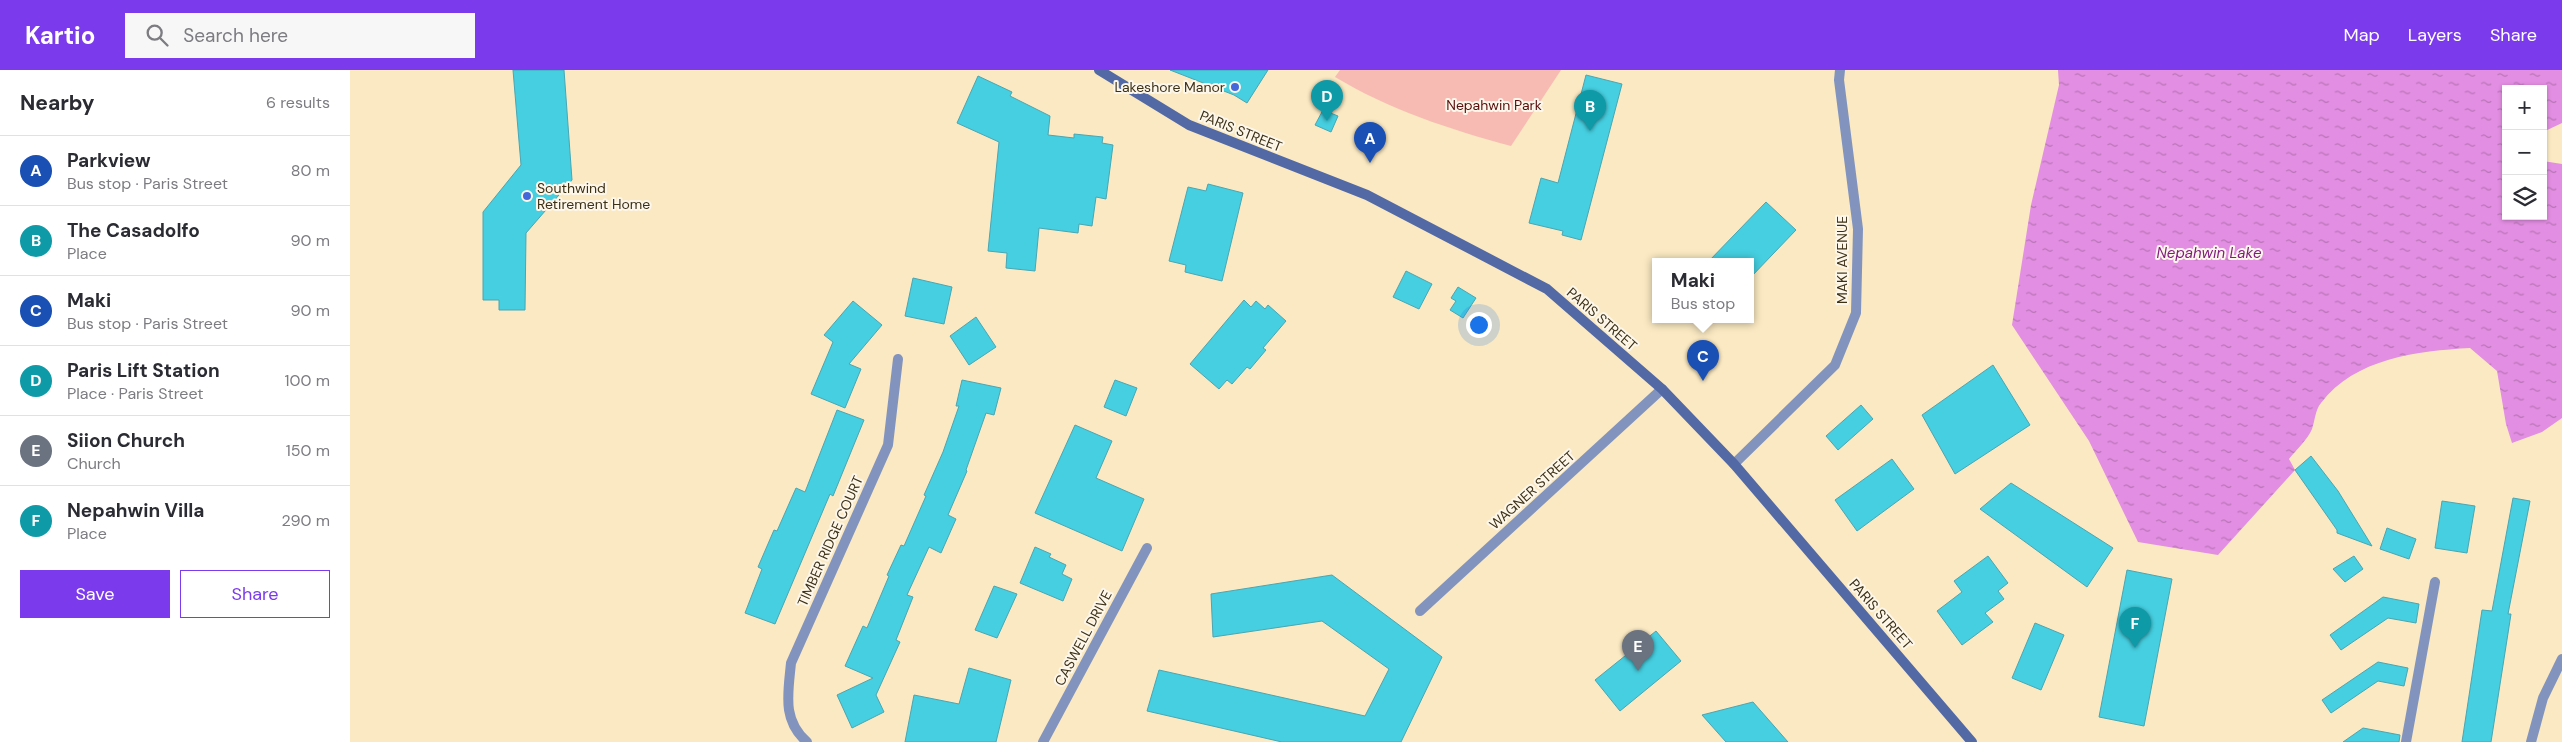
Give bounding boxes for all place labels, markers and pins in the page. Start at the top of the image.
place label: Lakeshore Manor [1115,78,1225,96]
pin: D [1311,80,1343,121]
marker: Lakeshore Manor [1229,81,1241,93]
pin: B [1574,90,1606,131]
pin: A [1354,122,1386,163]
place label: Southwind Retirement Home [537,179,650,213]
marker: Southwind Retirement Home [521,190,533,202]
pin: C [1687,340,1719,381]
pin: F [2119,607,2151,648]
pin: E [1622,630,1654,671]

